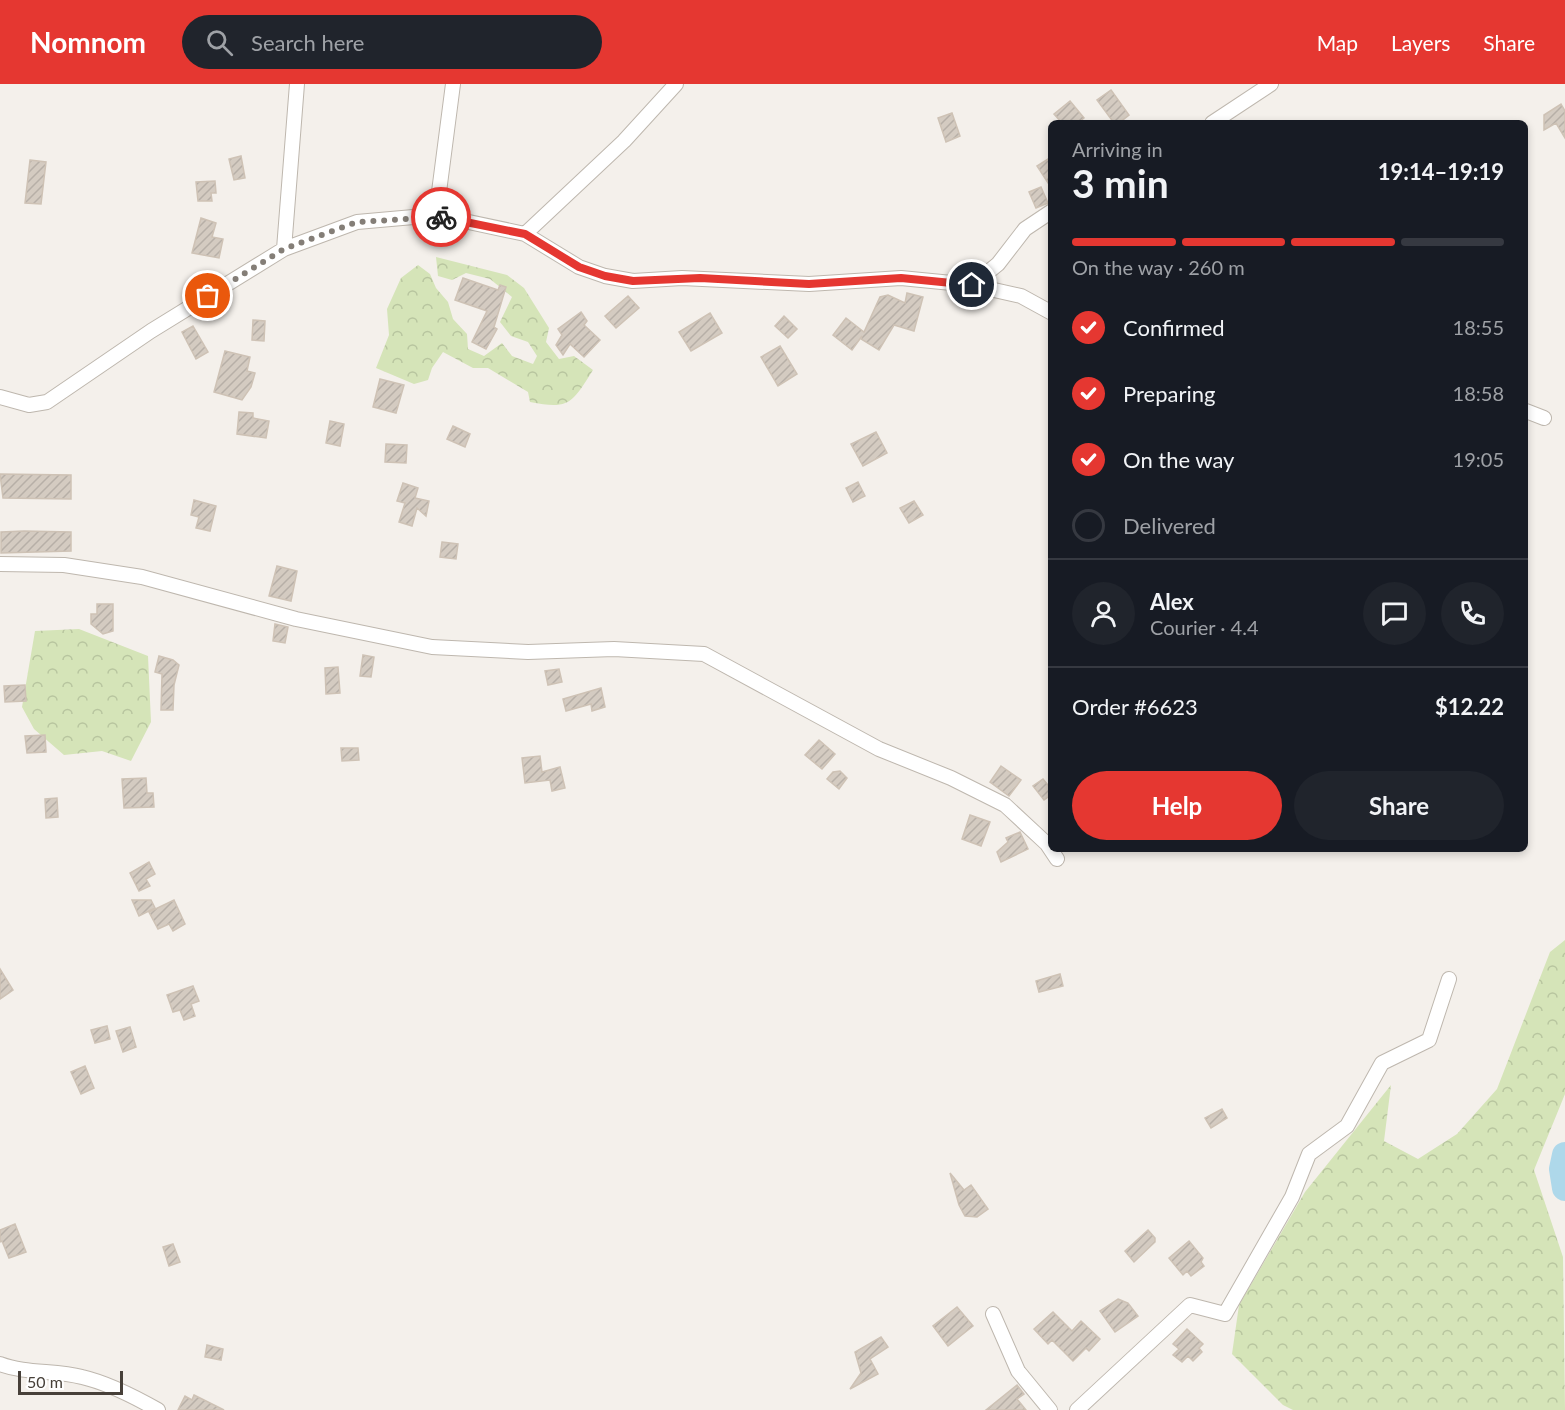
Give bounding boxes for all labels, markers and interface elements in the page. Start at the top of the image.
search box [182,15,602,69]
text: Nomnom [30,25,146,59]
icon: search [203,26,236,59]
text: Search here [251,29,364,56]
text: Map [1317,30,1358,55]
text: Layers [1391,30,1450,55]
text: Share [1483,30,1535,55]
text: Arriving in [1072,137,1163,161]
text: 19:14–19:19 [1378,158,1504,185]
text: 3 min [1072,160,1169,206]
courier [411,187,471,247]
icon: bike [425,201,458,234]
text: On the way · 260 m [1072,255,1245,279]
pin [946,259,997,310]
icon: home [955,268,988,301]
pin [182,270,233,321]
icon: bag [191,279,224,312]
icon: check [1072,311,1105,344]
text: Confirmed [1123,314,1225,341]
text: 18:55 [1453,315,1504,339]
icon: check [1072,377,1105,410]
text: Preparing [1123,380,1215,407]
text: 18:58 [1453,381,1504,405]
icon: check [1072,443,1105,476]
text: On the way [1123,446,1234,473]
text: 19:05 [1453,447,1504,471]
text: Delivered [1123,512,1216,539]
button: person [1072,582,1135,645]
button: chat [1363,582,1426,645]
button: phone [1441,582,1504,645]
text: Alex [1150,588,1194,615]
text: Courier · 4.4 [1150,615,1259,639]
text: Order #6623 [1072,693,1198,720]
text: $12.22 [1435,693,1504,720]
button: Help [1072,771,1282,840]
button: Share [1294,771,1504,840]
scale bar [18,1368,123,1396]
text: 50 m [27,1372,63,1391]

